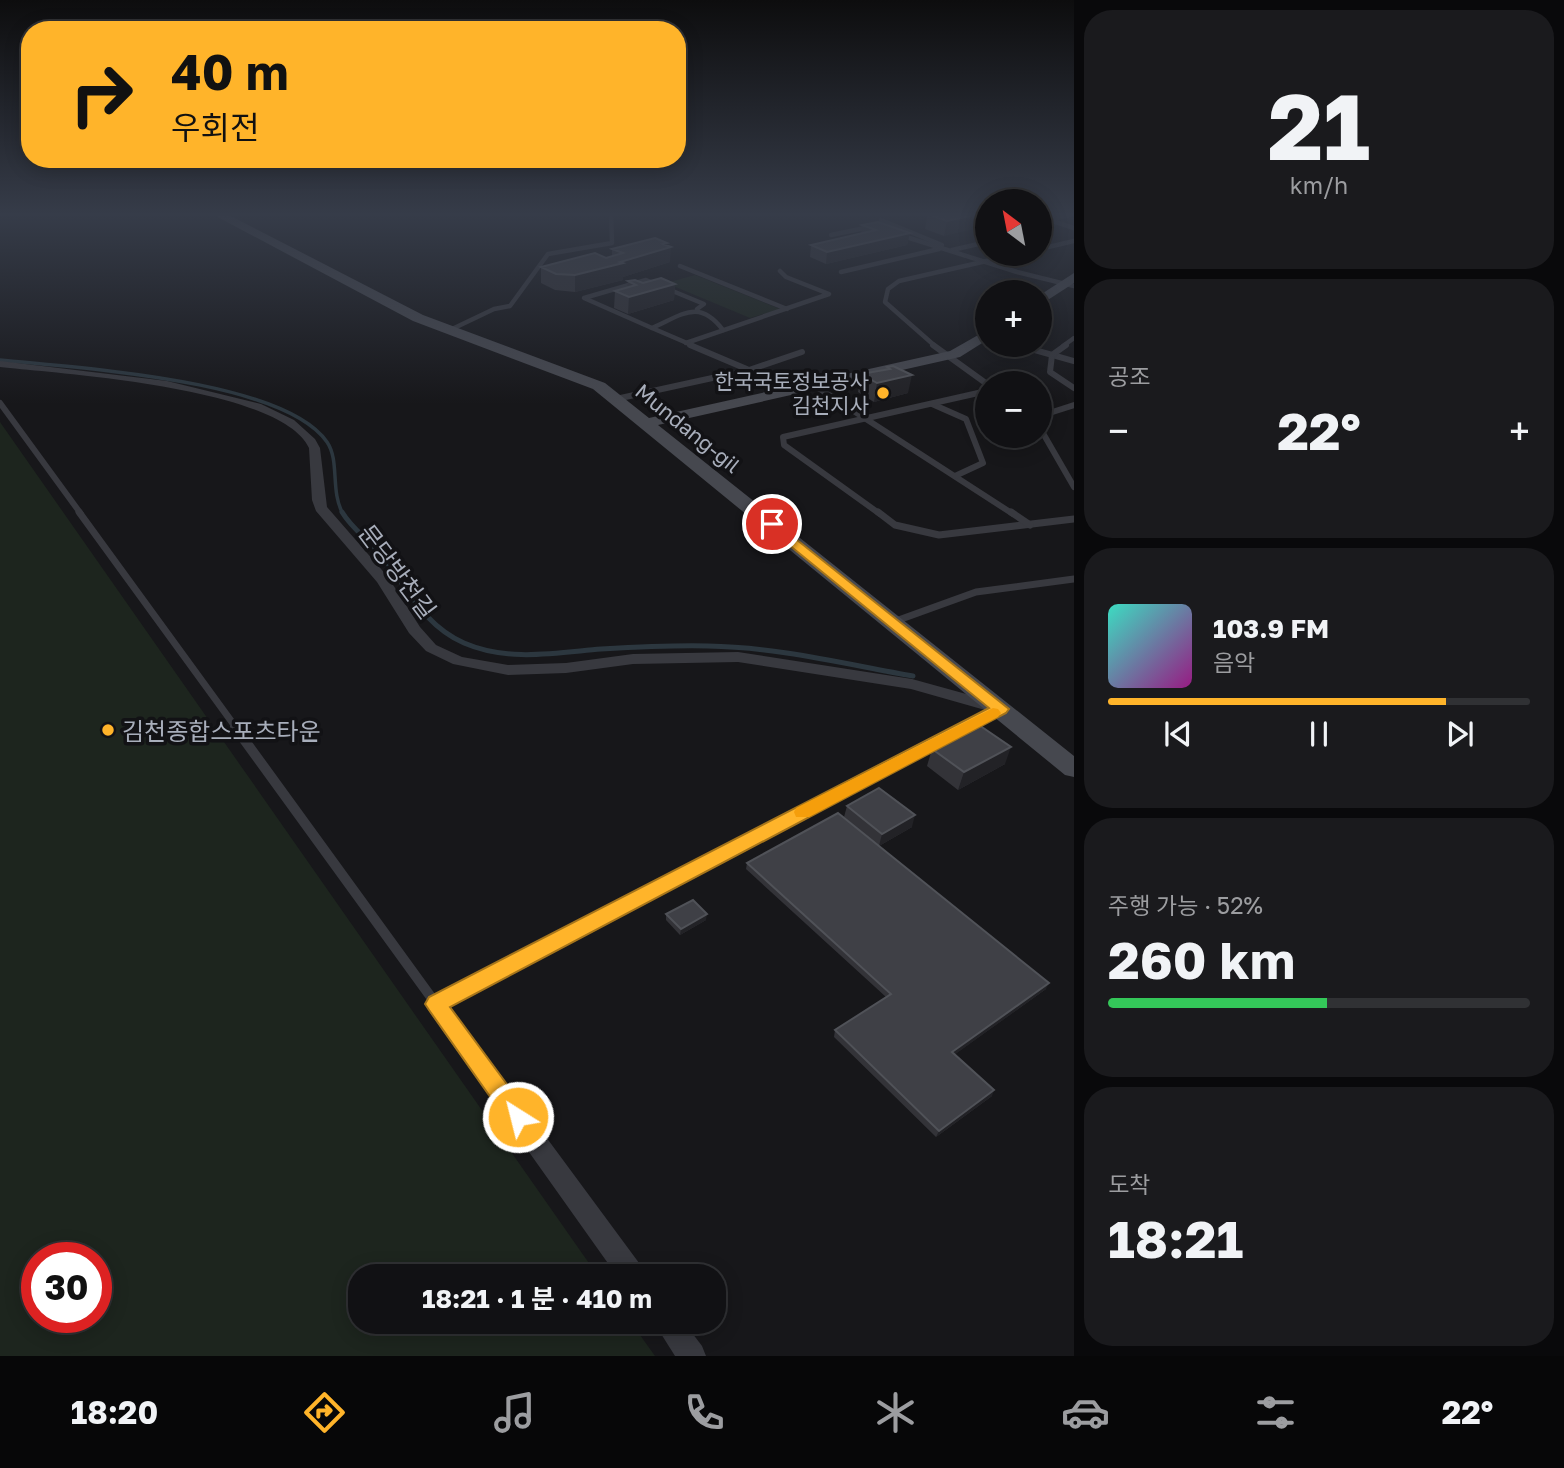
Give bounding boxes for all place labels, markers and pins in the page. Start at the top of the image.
place label: 한국국토정보공사 김천지사 [714,368,869,418]
marker: 한국국토정보공사 김천지사 [875,385,891,401]
pin [742,494,802,554]
place label: 김천종합스포츠타운 [122,716,321,745]
marker: 김천종합스포츠타운 [100,722,116,738]

